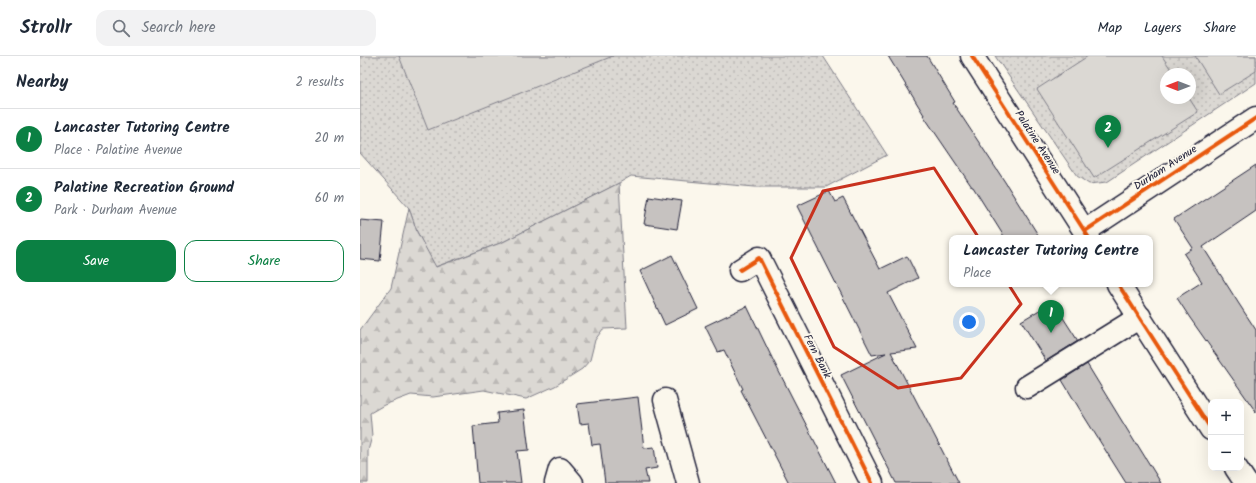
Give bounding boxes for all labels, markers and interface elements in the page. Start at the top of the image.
search box [96,10,376,46]
text: Strollr [20,13,72,43]
text: Search here [142,16,216,40]
icon: search [110,17,132,39]
text: Map [1098,17,1122,39]
text: Layers [1144,17,1182,39]
text: Share [1204,17,1236,39]
north arrow [1160,68,1196,104]
text: Nearby [16,69,68,96]
text: 2 results [296,72,344,93]
street label: Palatine Avenue [1010,107,1065,178]
pin: 2 [1095,115,1121,148]
text: Lancaster Tutoring Centre [54,116,230,140]
text: 1 [27,128,31,149]
text: 20 m [314,128,344,149]
text: Place · Palatine Avenue [54,140,182,161]
street label: Durham Avenue [1130,140,1201,195]
text: Palatine Recreation Ground [54,176,234,200]
text: 2 [25,188,33,209]
text: 60 m [315,188,344,209]
text: Park · Durham Avenue [54,200,177,221]
popup [949,235,1153,287]
text: Lancaster Tutoring Centre [963,239,1139,263]
button: Save [16,240,176,282]
button: Share [184,240,344,282]
text: Place [963,263,991,284]
pin: 1 [1038,300,1064,333]
your location [959,312,979,332]
street label: Fern Bank [798,331,836,383]
map controls [1208,399,1244,471]
button: + [1208,399,1244,435]
button: − [1208,435,1244,471]

